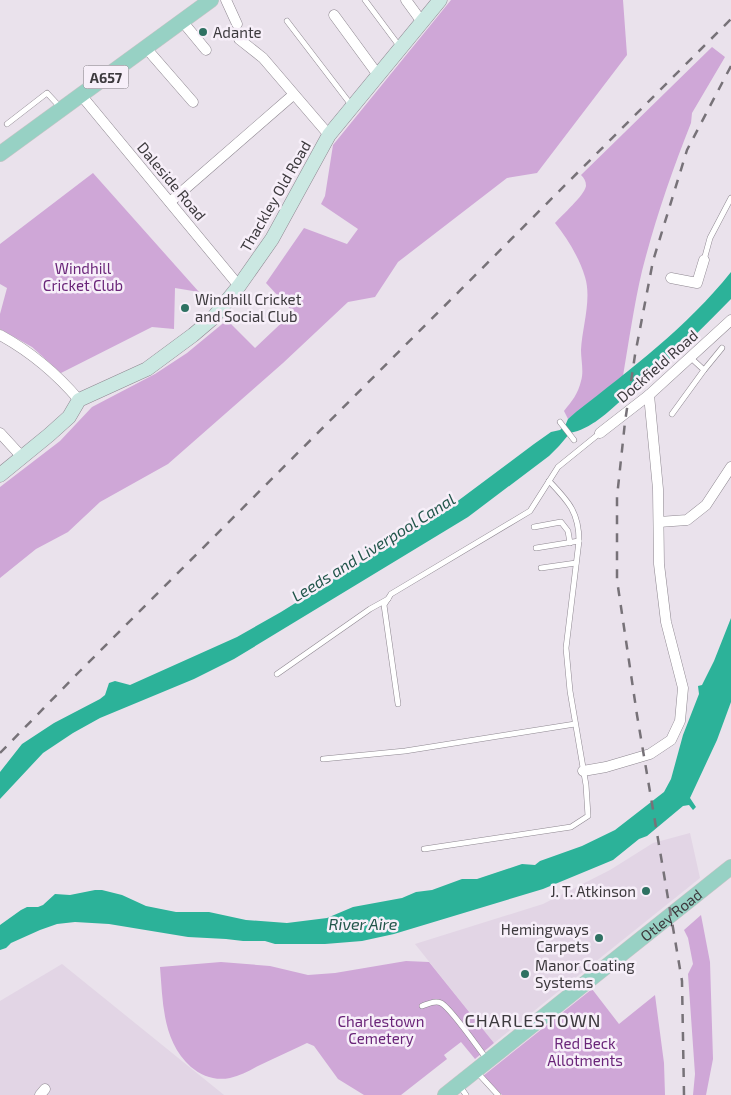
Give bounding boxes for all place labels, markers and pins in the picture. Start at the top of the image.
place label: Adante [213,23,262,41]
marker: Adante [197,26,209,38]
place label: Windhill Cricket and Social Club [195,290,302,325]
marker: Windhill Cricket and Social Club [179,302,191,314]
place label: J. T. Atkinson [550,882,636,900]
marker: J. T. Atkinson [640,885,652,897]
place label: Hemingways Carpets [501,920,589,955]
marker: Hemingways Carpets [593,932,605,944]
place label: Manor Coating Systems [535,956,635,991]
marker: Manor Coating Systems [519,968,531,980]

